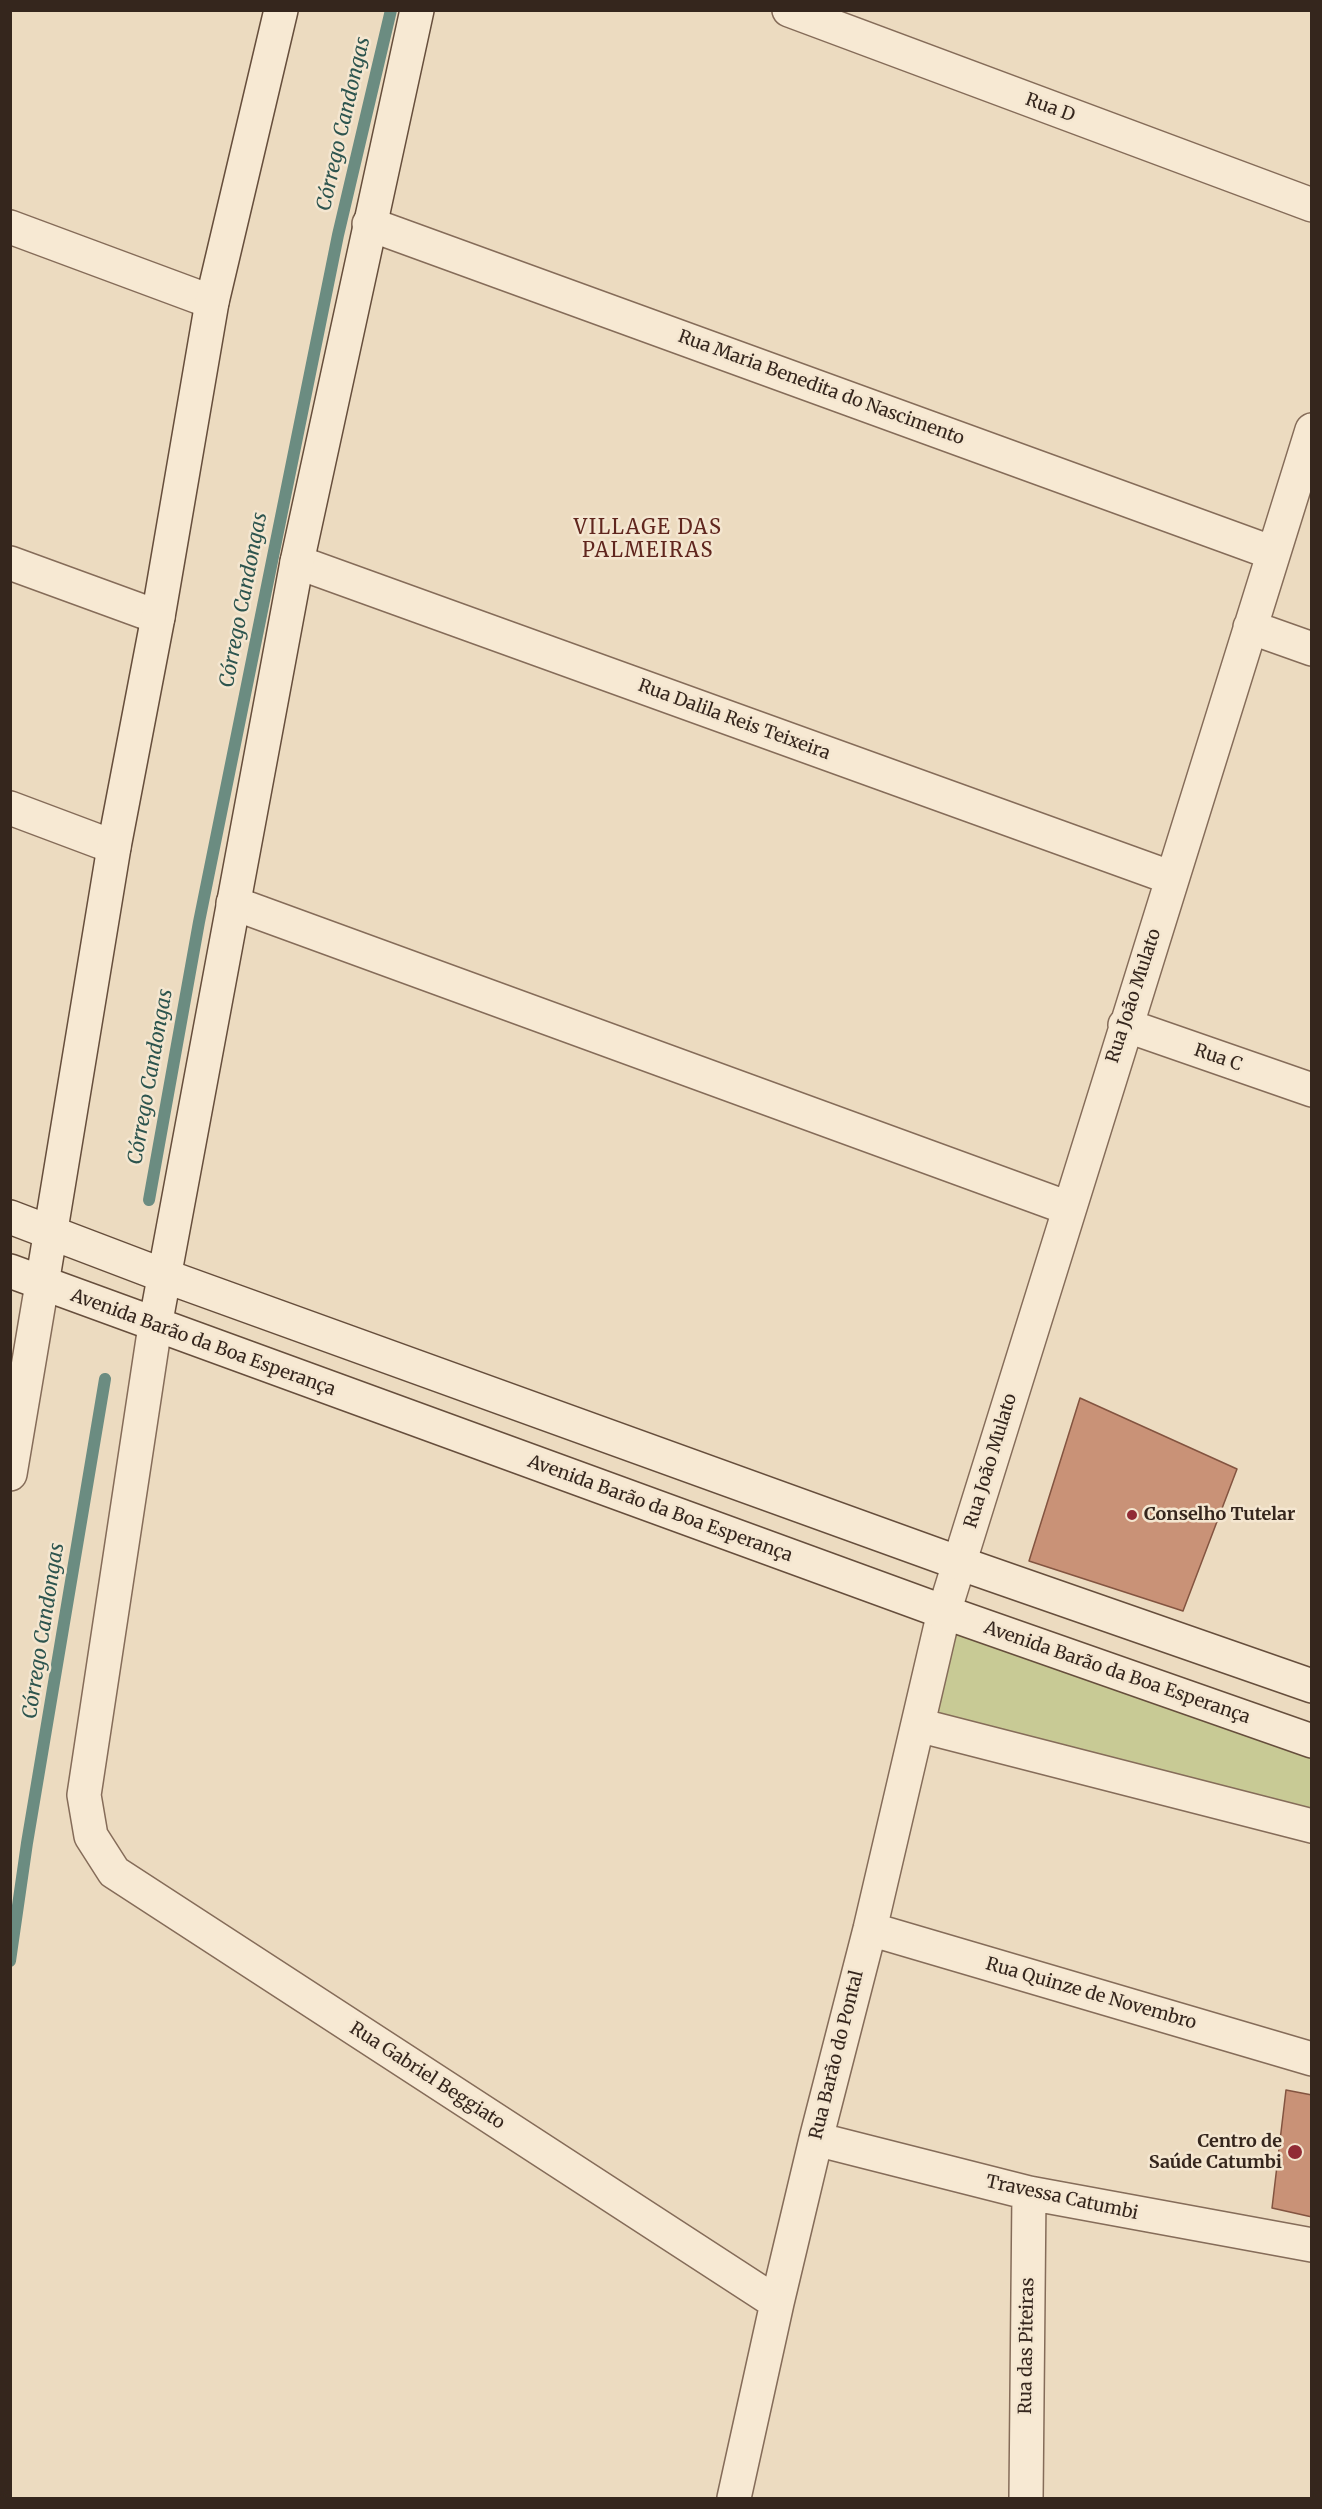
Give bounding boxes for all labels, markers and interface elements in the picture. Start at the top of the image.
water label: Córrego Candongas [312,35,376,213]
street label: Rua D [1022,89,1078,127]
street label: Rua Maria Benedita do Nascimento [675,326,967,450]
water label: Córrego Candongas [215,510,273,690]
district label: VILLAGE DAS PALMEIRAS [574,516,722,563]
street label: Rua Dalila Reis Teixeira [635,675,833,765]
street label: Rua João Mulato [1102,926,1166,1066]
water label: Córrego Candongas [124,987,178,1167]
street label: Rua C [1191,1040,1245,1076]
street label: Avenida Barão da Boa Esperança [68,1285,338,1401]
street label: Rua João Mulato [960,1391,1022,1531]
street label: Avenida Barão da Boa Esperança [525,1451,795,1567]
place label: Conselho Tutelar [1144,1504,1295,1526]
marker: Conselho Tutelar [1125,1508,1139,1522]
water label: Córrego Candongas [18,1541,70,1721]
street label: Avenida Barão da Boa Esperança [981,1617,1253,1729]
street label: Rua Quinze de Novembro [983,1954,1199,2034]
street label: Rua Barão do Pontal [806,1968,868,2142]
street label: Rua Gabriel Beggiato [345,2018,509,2134]
place label: Centro de Saúde Catumbi [1149,2131,1282,2174]
marker: Centro de Saúde Catumbi [1286,2143,1304,2161]
street label: Travessa Catumbi [984,2171,1140,2225]
street label: Rua das Piteiras [1015,2277,1039,2415]

